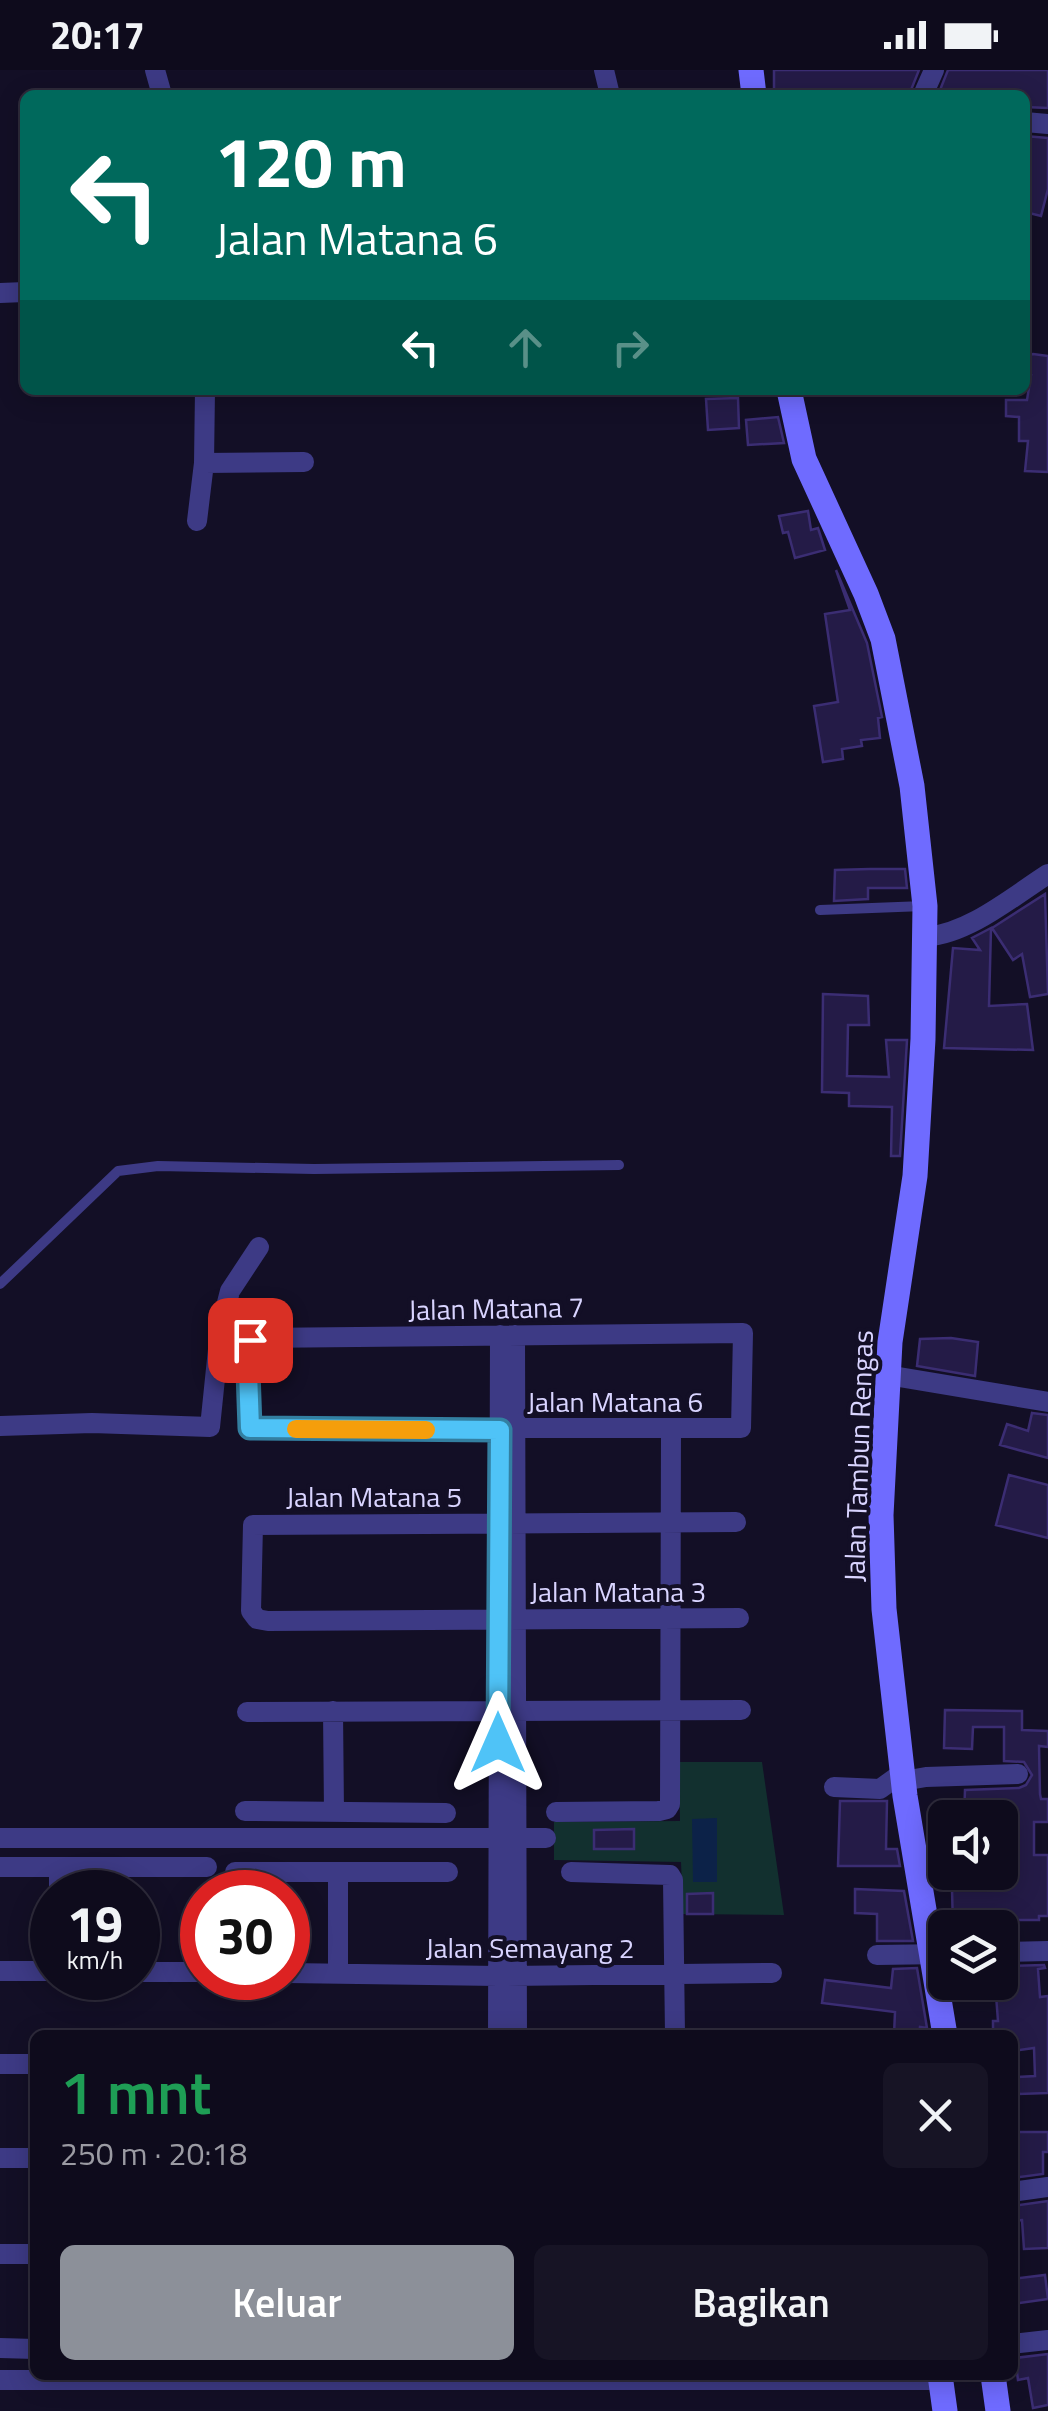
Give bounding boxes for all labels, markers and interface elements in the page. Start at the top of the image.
text: 20:17 [50,6,145,64]
text: 120 m [215,108,407,214]
icon: left [50,130,180,260]
text: Jalan Matana 6 [215,204,498,272]
icon: left [393,320,448,375]
icon: ahead [498,320,553,375]
icon: right [603,320,658,375]
street label: Jalan Matana 7 [408,1285,584,1331]
pin [208,1298,293,1383]
icon: arrive [223,1313,278,1368]
street label: Jalan Tambun Rengas [832,1329,884,1583]
street label: Jalan Matana 6 [527,1380,703,1423]
street label: Jalan Matana 5 [286,1475,462,1518]
street label: Jalan Matana 3 [530,1570,706,1613]
position arrow [446,1691,550,1795]
map controls [928,1800,1018,2000]
button: sound [928,1800,1018,1890]
speed limit sign: 30 [180,1870,310,2000]
text: 19 [67,1885,123,1961]
button: layers [928,1910,1018,2000]
street label: Jalan Semayang 2 [426,1926,635,1969]
text: km/h [67,1941,123,1979]
text: 1 mnt [60,2046,211,2137]
button: close [883,2063,988,2168]
text: 250 m · 20:18 [60,2129,247,2177]
button: Keluar [60,2245,514,2360]
button: Bagikan [534,2245,988,2360]

